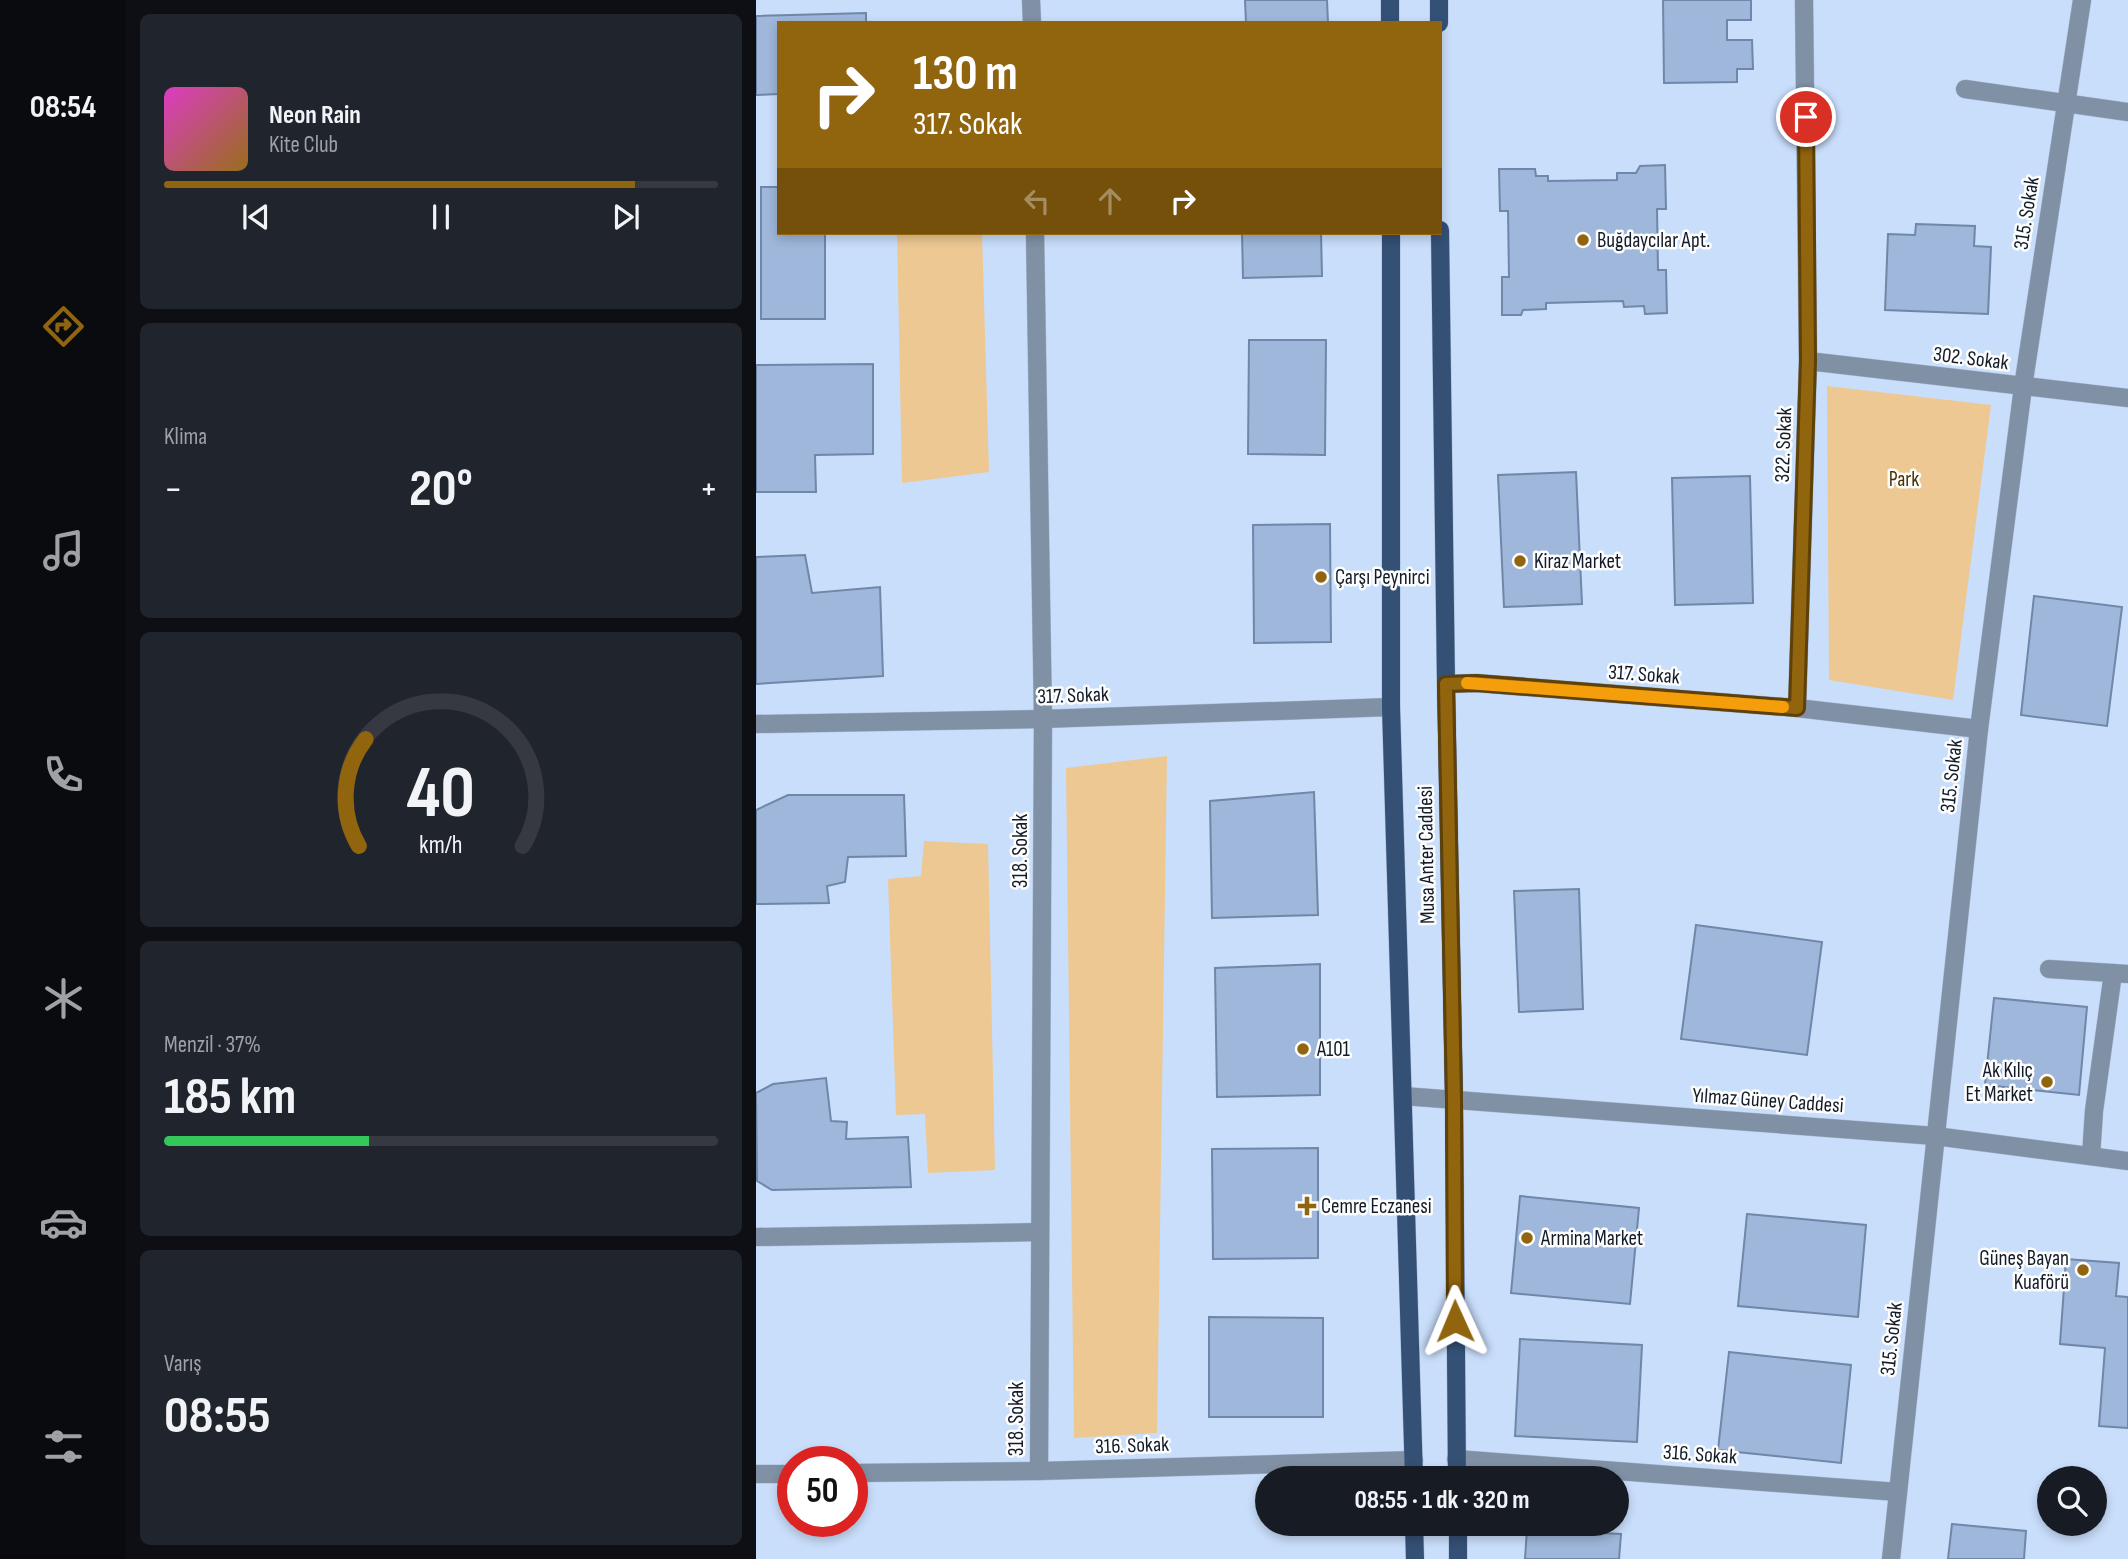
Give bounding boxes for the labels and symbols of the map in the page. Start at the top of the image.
pin [1776,87,1836,147]
street label: 315. Sokak [2008,175,2045,251]
place label: Buğdaycılar Apt. [1597,228,1710,253]
marker: Buğdaycılar Apt. [1575,232,1591,248]
street label: 302. Sokak [1932,341,2010,376]
street label: 322. Sokak [1770,407,1797,483]
park label: Park [1889,467,1919,492]
place label: Kiraz Market [1534,549,1621,574]
marker: Kiraz Market [1512,553,1528,569]
place label: Çarşı Peynirci [1335,565,1430,590]
marker: Çarşı Peynirci [1313,569,1329,585]
street label: 317. Sokak [1607,660,1681,689]
street label: 317. Sokak [1037,682,1109,709]
street label: 315. Sokak [1935,738,1968,814]
street label: Musa Anter Caddesi [1413,786,1440,924]
street label: 318. Sokak [1008,814,1033,888]
place label: A101 [1316,1037,1351,1062]
marker: A101 [1295,1041,1311,1057]
place label: Ak Kılıç Et Market [1965,1058,2033,1107]
marker: Ak Kılıç Et Market [2039,1074,2055,1090]
street label: Yılmaz Güney Caddesi [1692,1083,1844,1118]
place label: Cemre Eczanesi [1321,1194,1432,1219]
marker: Cemre Eczanesi [1299,1198,1315,1214]
place label: Armina Market [1540,1226,1643,1251]
marker: Armina Market [1519,1230,1535,1246]
place label: Güneş Bayan Kuaförü [1979,1246,2069,1295]
marker: Güneş Bayan Kuaförü [2075,1262,2091,1278]
position arrow [1418,1284,1492,1358]
street label: 315. Sokak [1875,1301,1908,1377]
street label: 318. Sokak [1004,1382,1029,1456]
street label: 316. Sokak [1095,1432,1169,1459]
street label: 316. Sokak [1662,1439,1738,1470]
speed limit sign: 50 [777,1446,868,1537]

